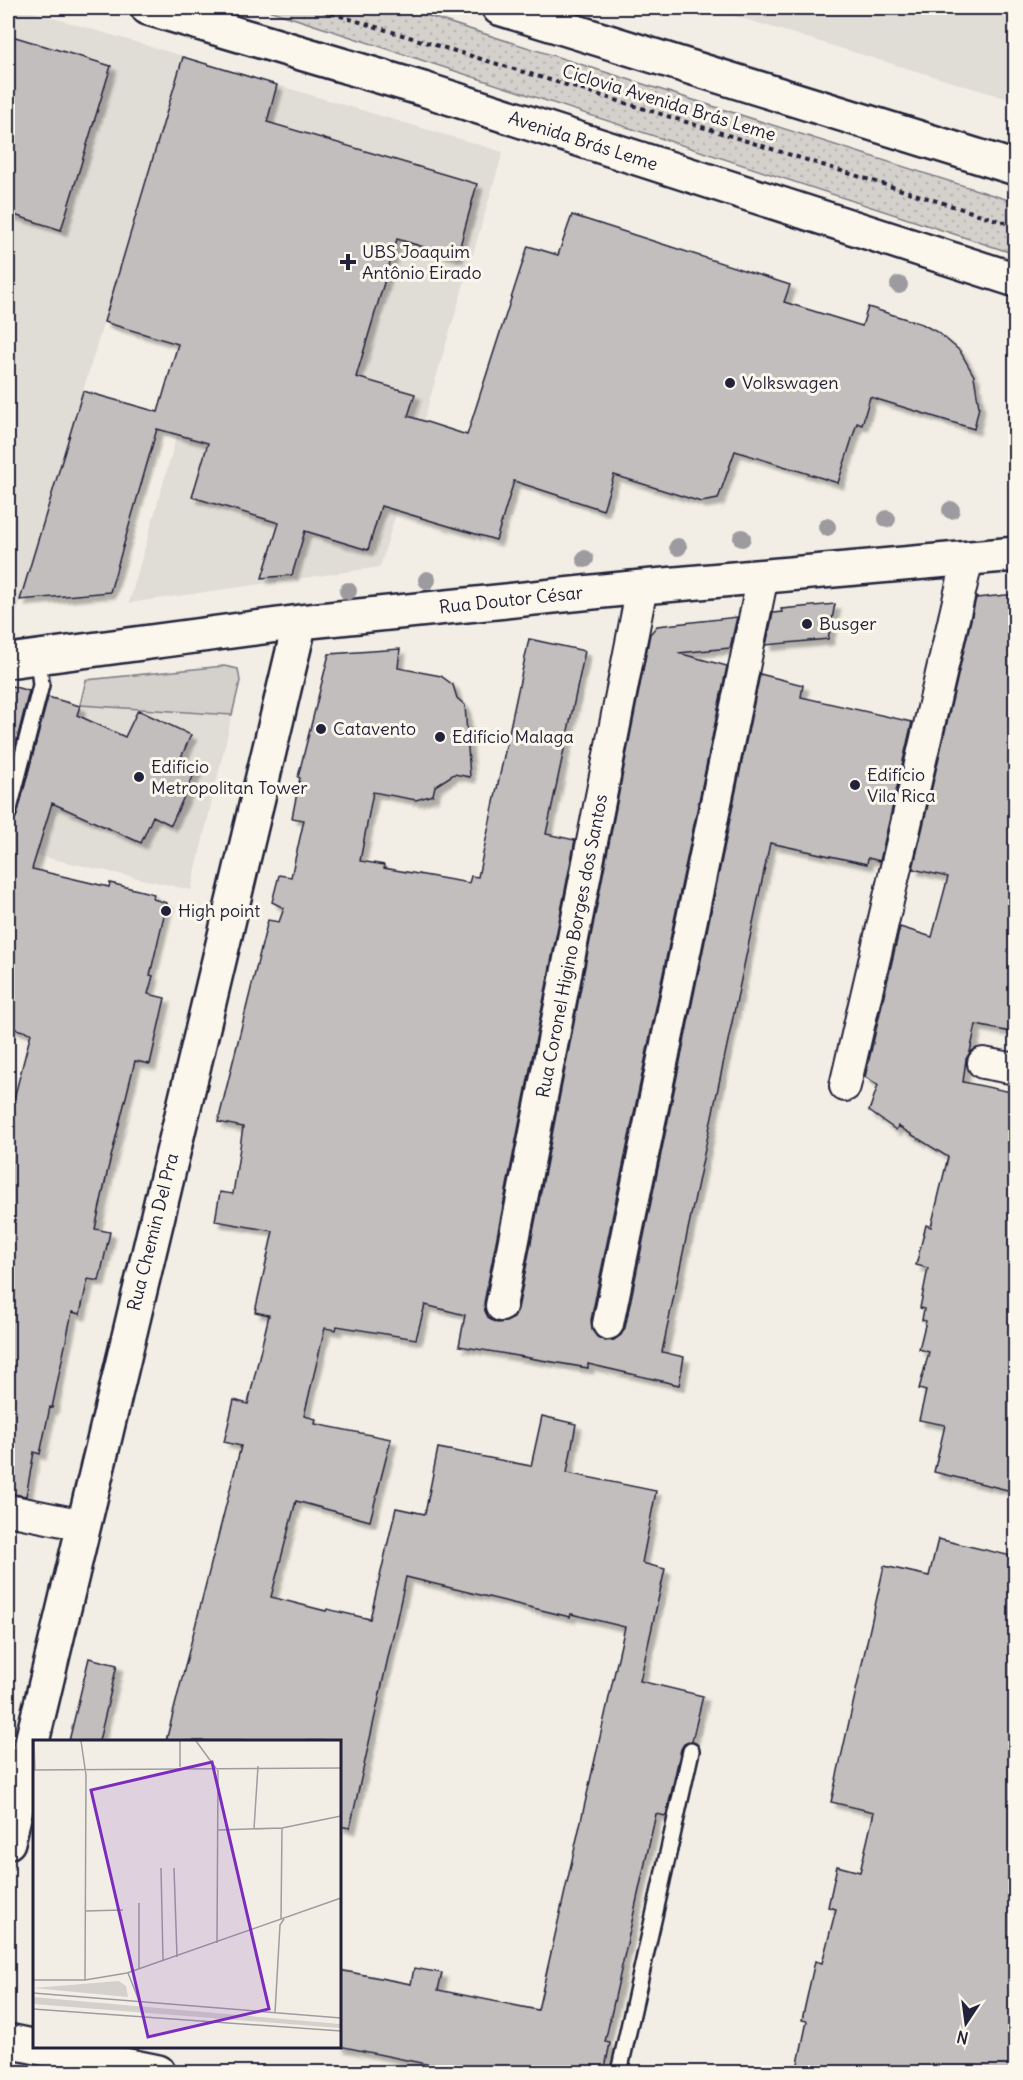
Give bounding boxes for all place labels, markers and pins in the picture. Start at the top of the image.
place label: UBS Joaquim Antônio Eirado [362,240,482,284]
marker: UBS Joaquim Antônio Eirado [339,253,357,271]
place label: Volkswagen [742,371,839,394]
marker: Volkswagen [723,376,737,390]
place label: Busger [819,612,877,635]
marker: Busger [800,617,814,631]
place label: Catavento [333,717,416,740]
marker: Catavento [314,722,328,736]
place label: Edifício Malaga [452,725,574,748]
marker: Edifício Malaga [433,730,447,744]
place label: Edifício Metropolitan Tower [151,755,308,799]
place label: Edifício Vila Rica [867,763,936,807]
marker: Edifício Metropolitan Tower [132,770,146,784]
marker: Edifício Vila Rica [848,778,862,792]
place label: High point [178,899,260,922]
marker: High point [159,904,173,918]

